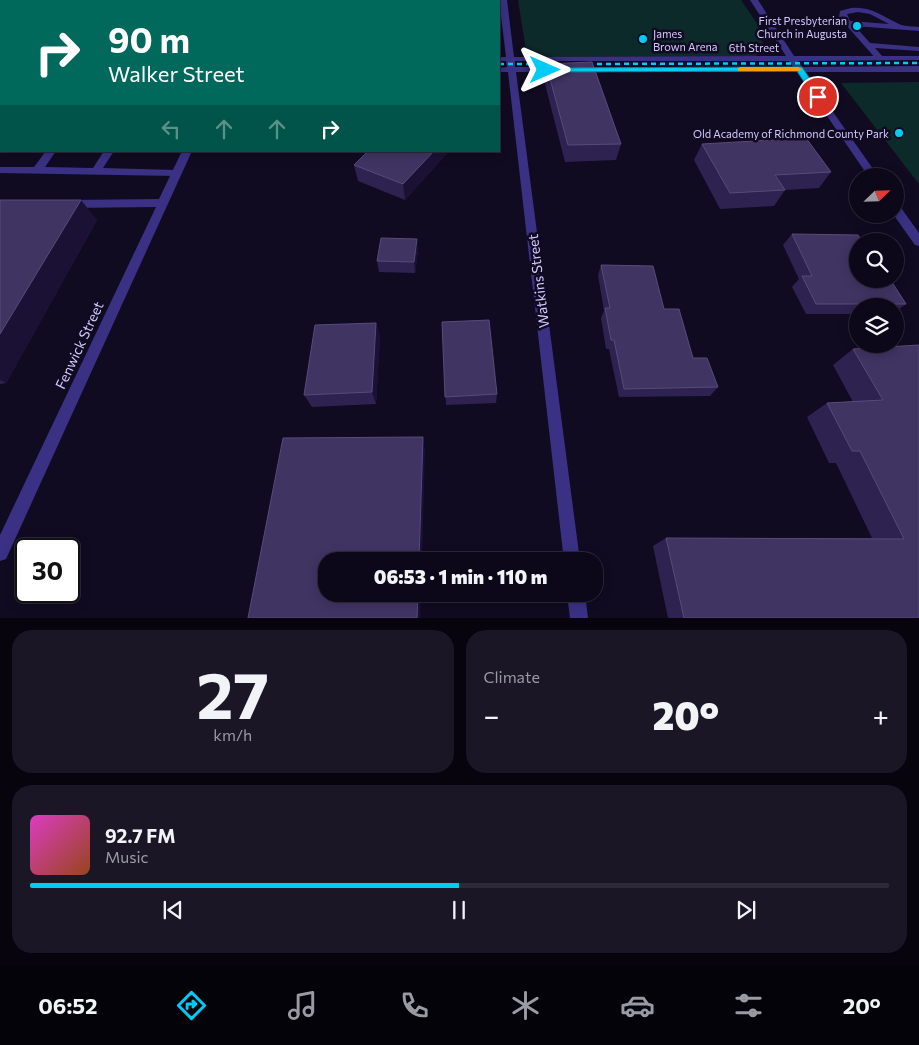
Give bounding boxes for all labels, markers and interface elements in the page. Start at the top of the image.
place label: First Presbyterian Church in Augusta [757,14,847,40]
text: 90 m [108,17,190,60]
icon: right [25,20,90,85]
marker: First Presbyterian Church in Augusta [851,20,863,32]
place label: James Brown Arena [653,27,718,53]
marker: James Brown Arena [637,33,649,45]
street label: 6th Street [729,41,780,54]
position arrow [518,43,570,95]
text: Walker Street [108,60,245,87]
pin [797,76,839,118]
icon: arrive [804,83,832,111]
icon: left [157,115,185,143]
icon: ahead [210,115,238,143]
icon: ahead [263,115,291,143]
icon: right [316,115,344,143]
place label: Old Academy of Richmond County Park [693,127,889,140]
marker: Old Academy of Richmond County Park [893,127,905,139]
north arrow [849,168,904,222]
map controls [849,168,904,353]
street label: Watkins Street [524,233,552,329]
button: search [849,233,904,288]
street label: Fenwick Street [51,298,107,391]
button: layers [849,298,904,353]
speed limit sign: 30 [15,538,80,603]
text: 06:53 · 1 min · 110 m [374,565,547,588]
text: 27 [197,653,269,732]
text: Climate [484,667,540,686]
text: 20° [653,691,719,738]
text: − [484,698,499,732]
text: + [873,698,889,732]
text: km/h [213,725,252,744]
text: 92.7 FM [105,824,176,847]
text: Music [105,847,149,866]
icon: previous [159,896,187,924]
icon: pause [445,896,473,924]
icon: next [732,896,760,924]
icon: directions [174,988,209,1023]
icon: music [285,988,320,1023]
icon: phone [397,988,432,1023]
icon: climate [508,988,543,1023]
icon: car [620,988,655,1023]
icon: filters [731,988,766,1023]
text: 06:52 [38,992,98,1019]
text: 20° [843,992,881,1019]

